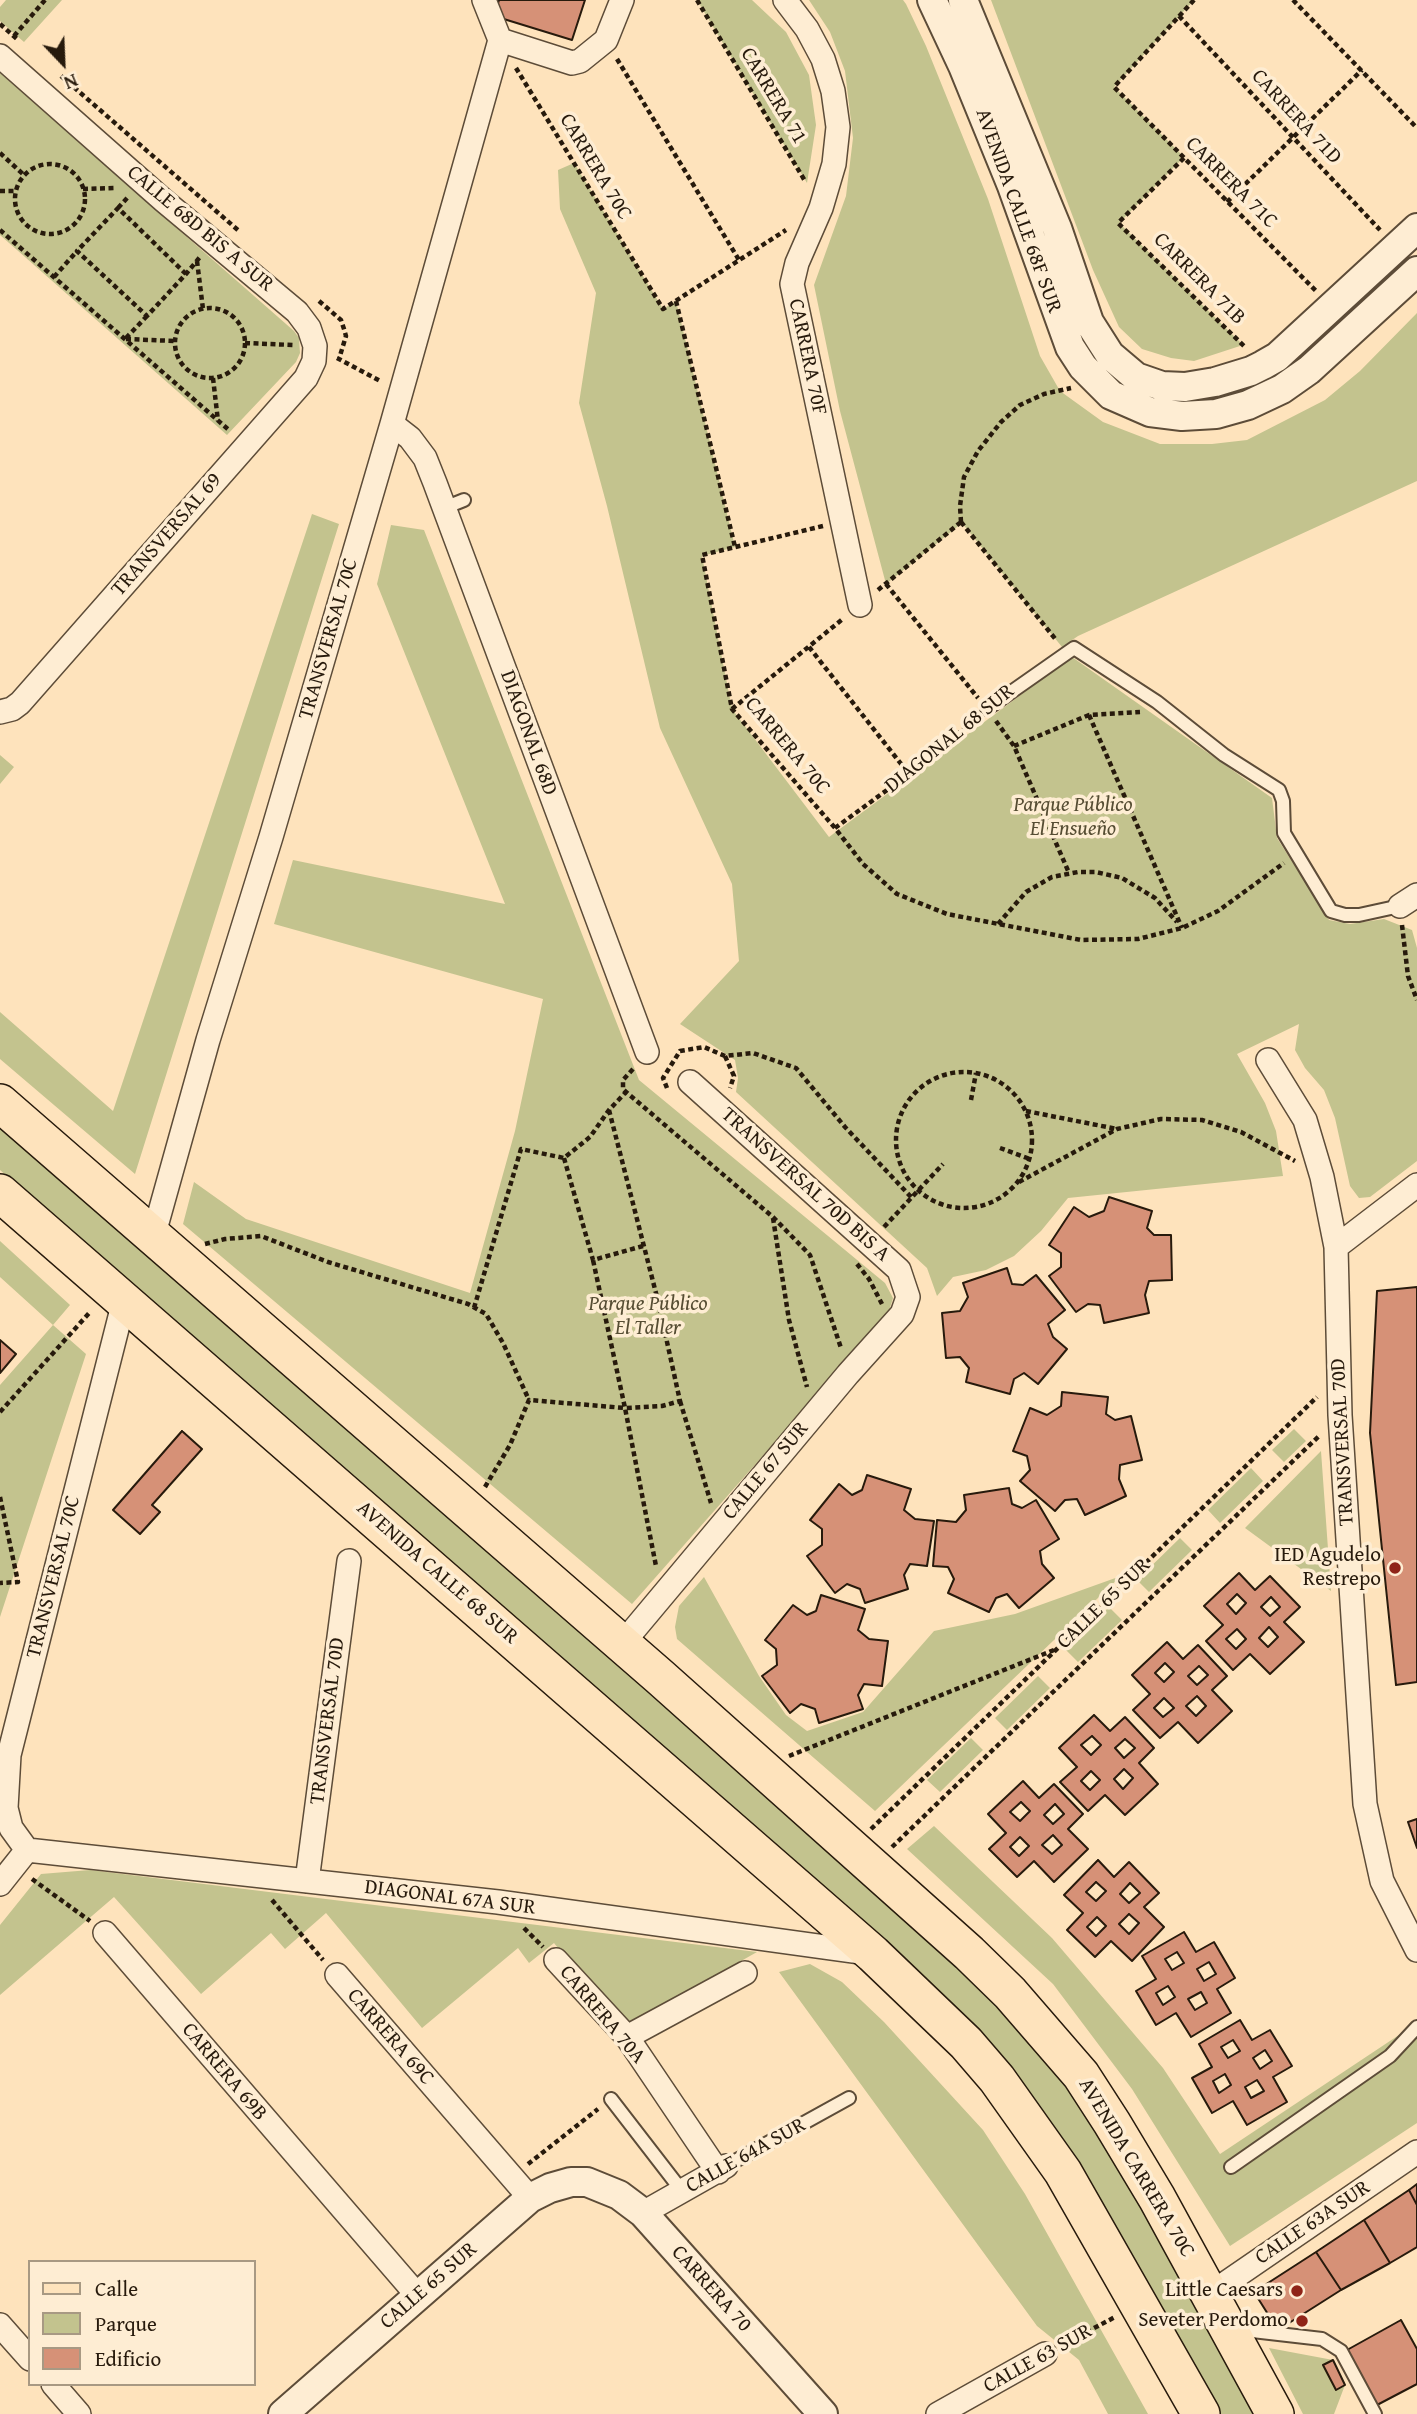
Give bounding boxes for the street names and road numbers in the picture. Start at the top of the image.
street label: CARRERA 71 [734,43,812,149]
street label: CARRERA 71D [1246,64,1346,170]
street label: AVENIDA CALLE 68F SUR [969,105,1067,317]
street label: CARRERA 70C [553,109,637,225]
street label: CARRERA 71C [1180,132,1282,234]
street label: CALLE 68D BIS A SUR [122,160,278,298]
street label: CARRERA 71B [1148,228,1250,330]
street label: CARRERA 70F [782,297,832,417]
street label: TRANSVERSAL 69 [107,468,227,602]
street label: TRANSVERSAL 70C [294,555,364,723]
street label: DIAGONAL 68D [494,667,562,799]
street label: DIAGONAL 68 SUR [880,679,1020,799]
street label: CARRERA 70C [739,692,835,800]
street label: TRANSVERSAL 70D BIS A [715,1103,895,1267]
street label: TRANSVERSAL 70D [1326,1358,1360,1526]
street label: CALLE 67 SUR [718,1417,814,1525]
street label: TRANSVERSAL 70C [22,1493,86,1661]
street label: AVENIDA CALLE 68 SUR [351,1496,523,1650]
street label: CALLE 65 SUR [1052,1553,1156,1655]
street label: TRANSVERSAL 70D [305,1636,351,1806]
street label: DIAGONAL 67A SUR [363,1875,537,1921]
street label: CARRERA 70A [554,1961,650,2069]
street label: CARRERA 69C [341,1984,439,2090]
street label: CARRERA 69B [176,2018,272,2126]
street label: AVENIDA CARRERA 70C [1073,2074,1199,2262]
street label: CALLE 64A SUR [682,2113,810,2199]
street label: CALLE 63A SUR [1251,2175,1375,2271]
street label: CALLE 65 SUR [375,2237,483,2335]
street label: CARRERA 70 [665,2240,757,2338]
street label: CALLE 63 SUR [979,2319,1097,2399]

